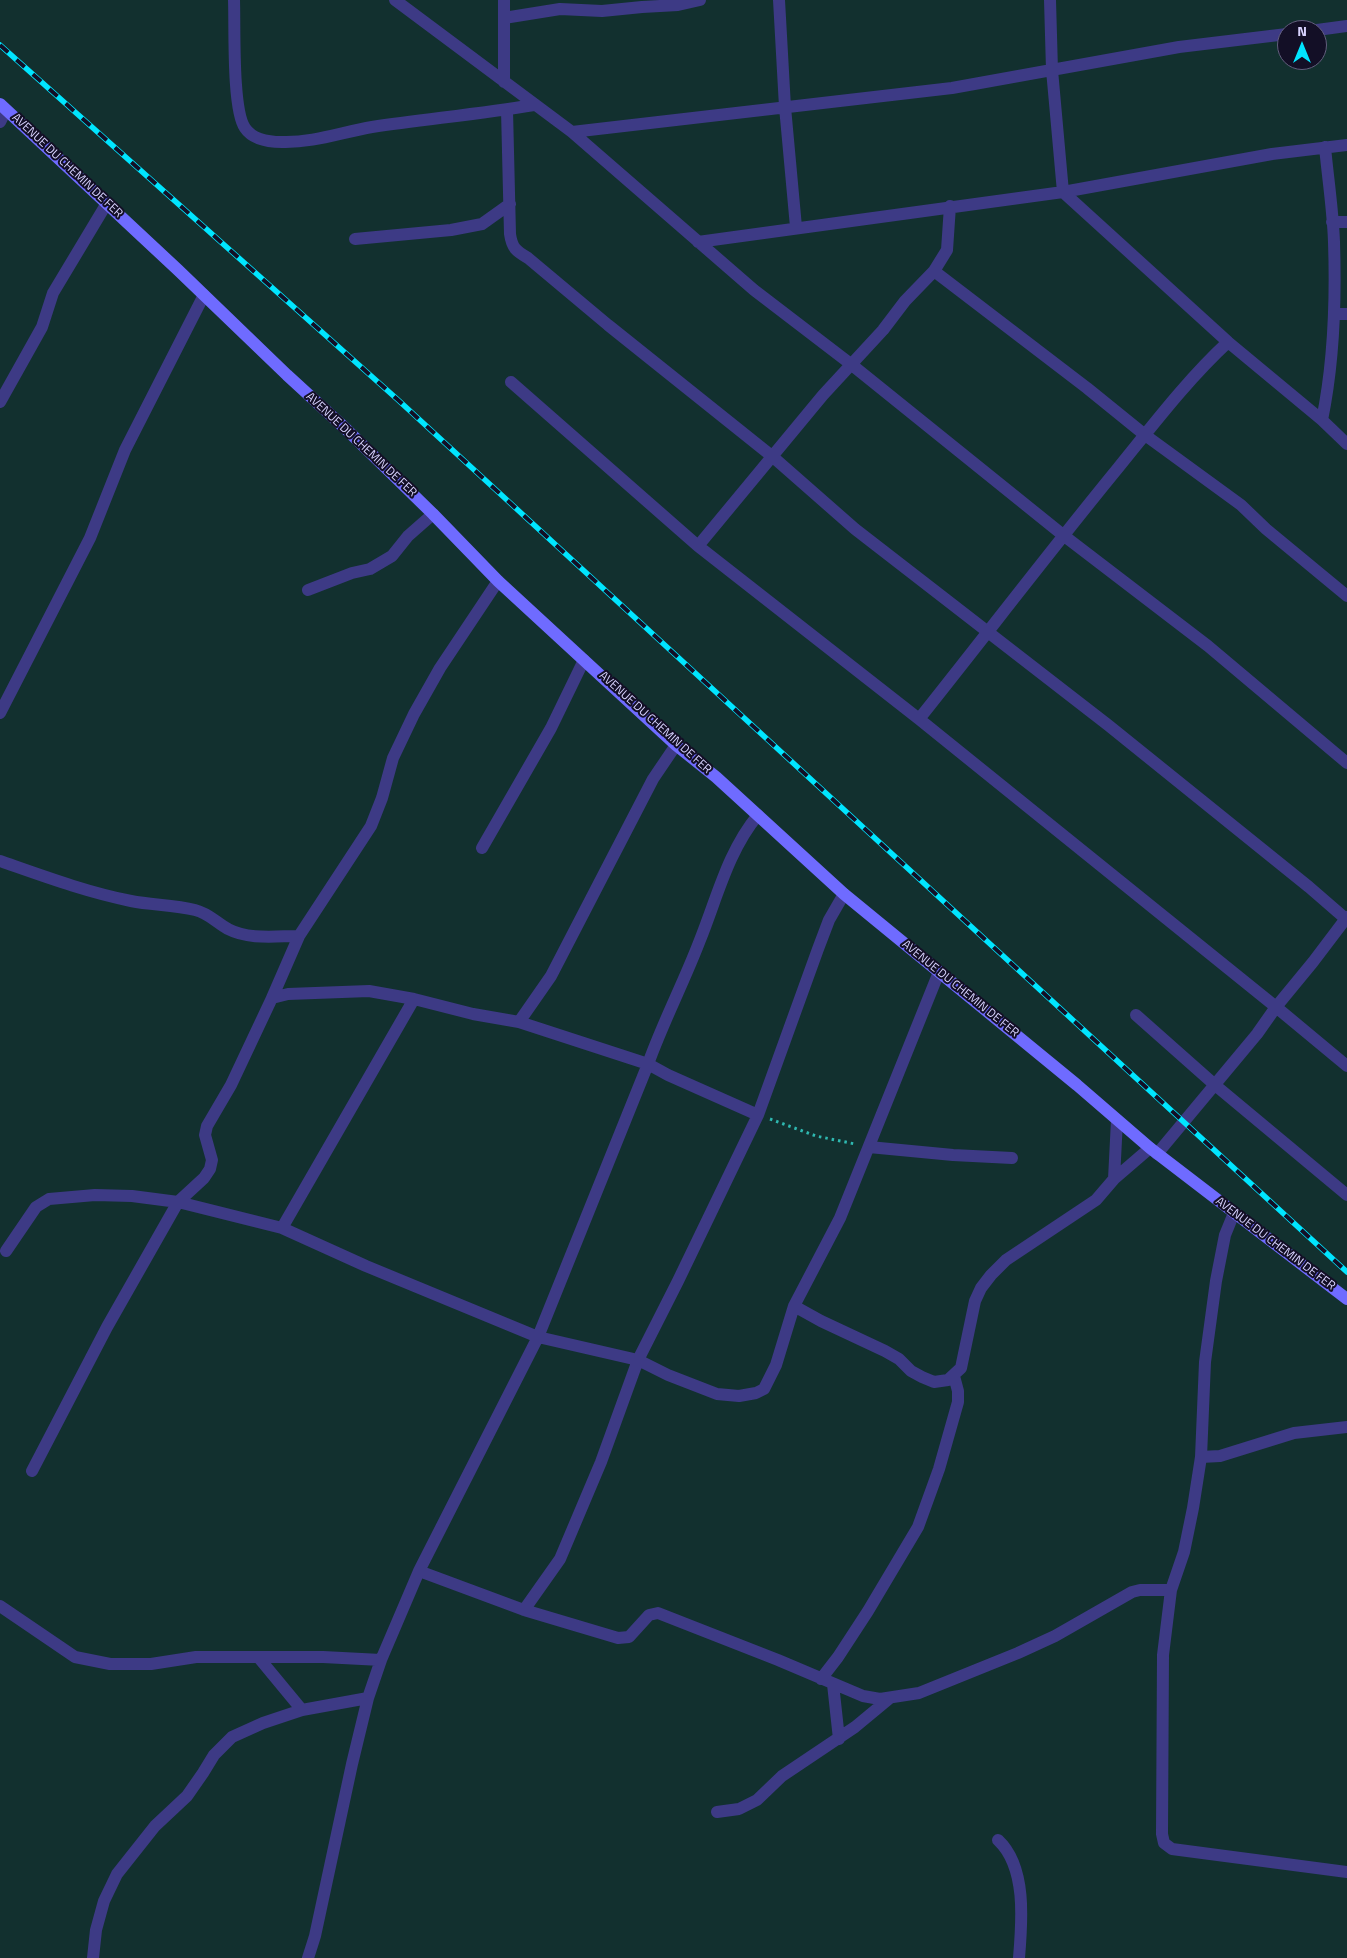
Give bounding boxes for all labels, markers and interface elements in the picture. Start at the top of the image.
north arrow [1277,20,1327,70]
text: N [1297,20,1307,41]
street label: AVENUE DU CHEMIN DE FER [9,111,125,221]
street label: AVENUE DU CHEMIN DE FER [303,390,419,500]
street label: AVENUE DU CHEMIN DE FER [596,669,714,777]
street label: AVENUE DU CHEMIN DE FER [899,937,1021,1041]
street label: AVENUE DU CHEMIN DE FER [1212,1194,1338,1294]

